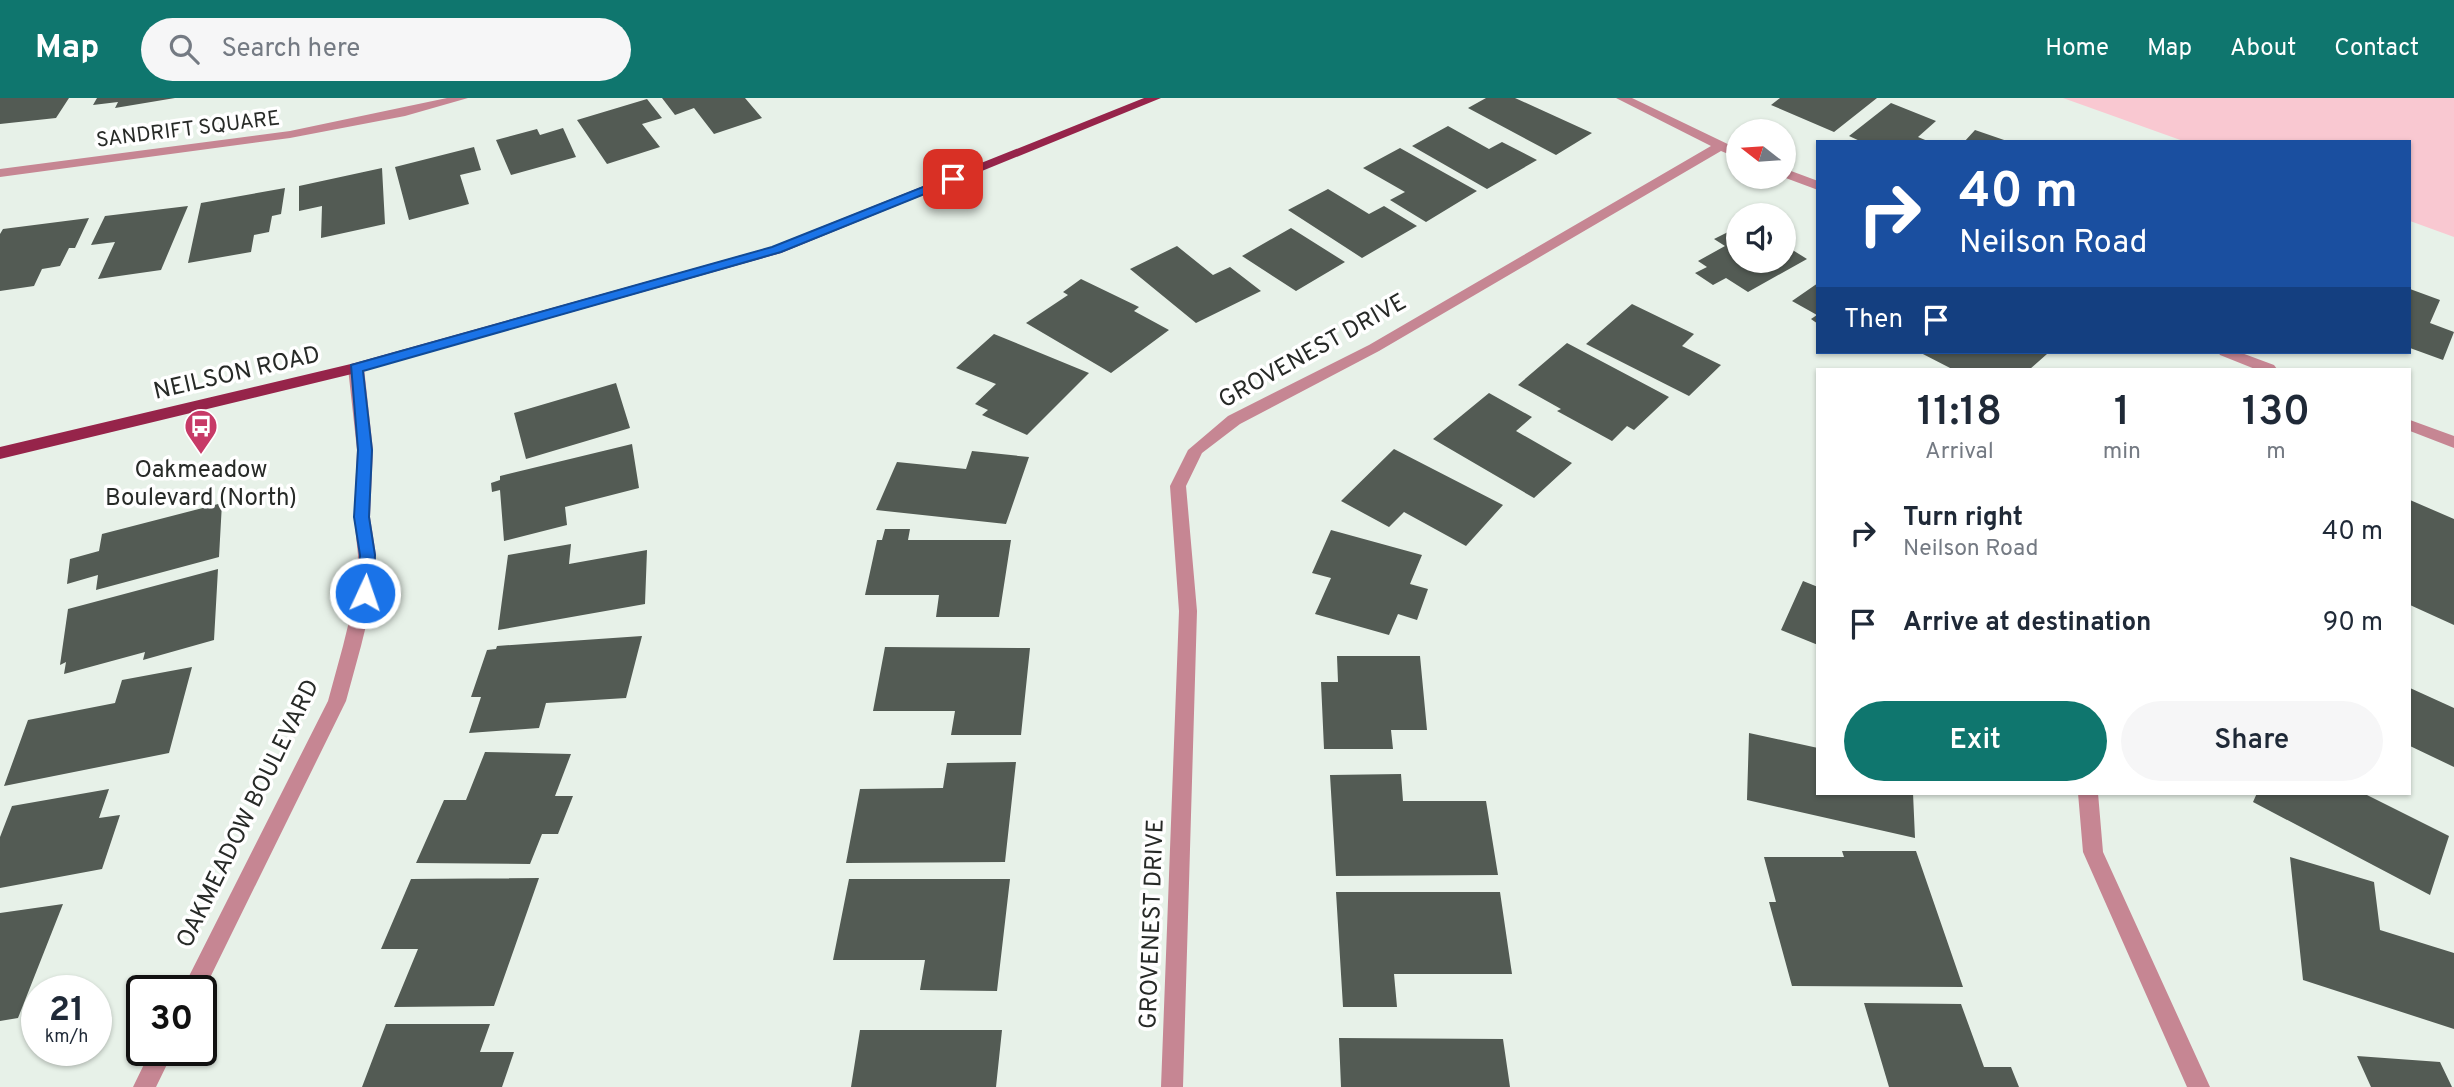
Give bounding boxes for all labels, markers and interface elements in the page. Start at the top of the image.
search box [141,18,631,81]
text: Map [35,28,99,70]
icon: search [165,30,203,68]
text: Search here [221,33,360,66]
text: Home [2045,34,2109,64]
text: Map [2147,34,2192,64]
text: About [2230,34,2296,64]
text: Contact [2334,34,2419,64]
street label: SANDRIFT SQUARE [95,105,281,155]
north arrow [1726,119,1796,189]
map controls [1726,119,1796,273]
pin [923,149,983,209]
icon: arrive [934,160,972,198]
text: 40 m [1959,163,2078,225]
icon: right [1844,168,1935,259]
button: sound [1726,203,1796,273]
text: Neilson Road [1959,224,2147,264]
street label: GROVENEST DRIVE [1214,288,1412,416]
icon: arrive [1917,301,1955,339]
text: Then [1844,304,1903,337]
street label: NEILSON ROAD [151,340,323,408]
text: 11:18 [1917,387,2002,440]
text: 1 [2114,387,2130,440]
text: 130 [2242,387,2310,440]
bus stop icon: Oakmeadow Boulevard (North) [182,407,220,456]
text: Arrival [1925,438,1994,467]
text: min [2103,438,2141,467]
text: m [2266,438,2286,467]
place label: Oakmeadow Boulevard (North) [105,456,297,514]
text: Turn right [1903,502,2023,535]
icon: right [1844,514,1882,552]
text: 40 m [2322,516,2383,549]
text: Neilson Road [1903,535,2038,564]
position arrow [328,556,402,630]
icon: arrive [1844,605,1882,643]
text: Arrive at destination [1903,607,2151,640]
text: 90 m [2323,607,2383,640]
street label: OAKMEADOW BOULEVARD [171,675,327,953]
button: Exit [1844,701,2107,781]
button: Share [2121,701,2383,781]
street label: GROVENEST DRIVE [1134,818,1172,1030]
speed limit sign: 30 [126,975,217,1066]
text: 21 [49,989,84,1033]
text: km/h [45,1026,88,1049]

